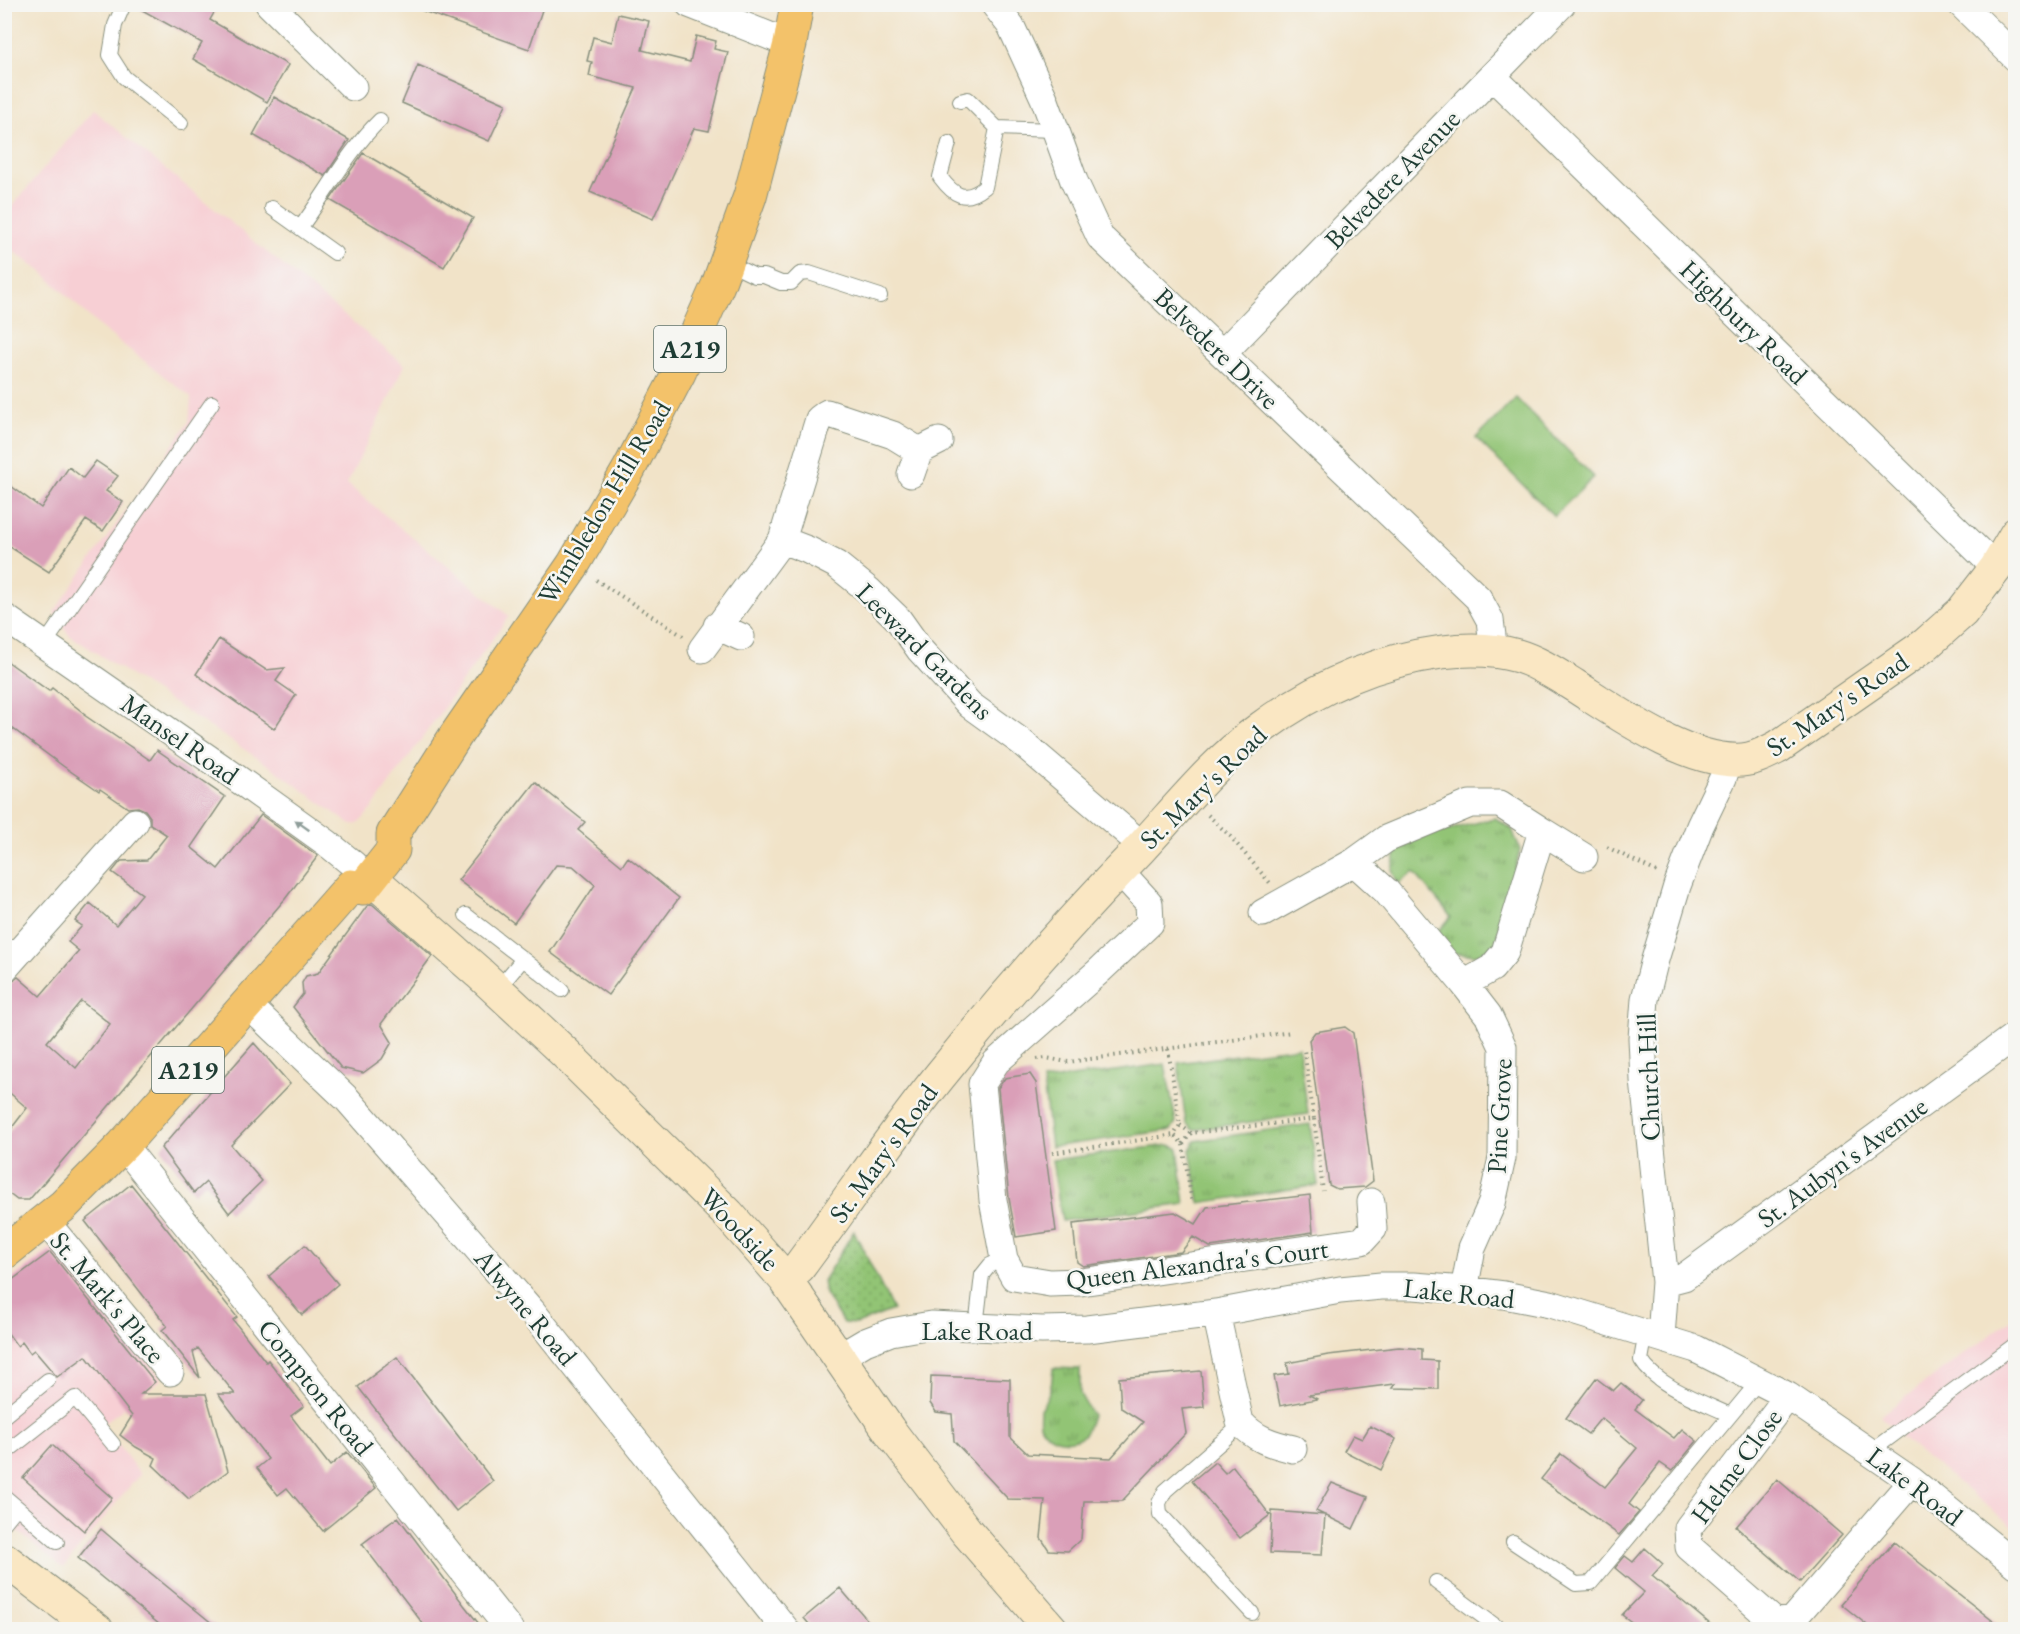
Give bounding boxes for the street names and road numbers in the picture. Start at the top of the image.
street label: Belvedere Avenue [1317,102,1467,256]
street label: Highbury Road [1672,252,1816,392]
street label: Belvedere Drive [1147,279,1287,417]
road number: A219 [654,326,726,372]
street label: Wimbledon Hill Road [529,393,679,610]
street label: Leeward Gardens [849,575,1001,727]
street label: St. Mary's Road [1759,643,1915,764]
street label: Mansel Road [114,686,246,793]
street label: St. Mary's Road [1132,717,1274,857]
street label: Church Hill [1628,1012,1668,1142]
road number: A219 [152,1047,224,1093]
street label: Pine Grove [1479,1058,1519,1174]
street label: St. Mary's Road [821,1076,946,1230]
street label: St. Aubyn's Avenue [1750,1089,1934,1235]
street label: Woodside [692,1180,788,1278]
street label: St. Mark's Place [43,1224,173,1370]
street label: Queen Alexandra's Court [1064,1230,1331,1297]
street label: Alwyne Road [466,1241,585,1373]
street label: Lake Road [1402,1270,1517,1316]
street label: Compton Road [250,1312,382,1463]
street label: Lake Road [921,1313,1033,1348]
street label: Helme Close [1682,1401,1790,1531]
street label: Lake Road [1860,1438,1970,1534]

